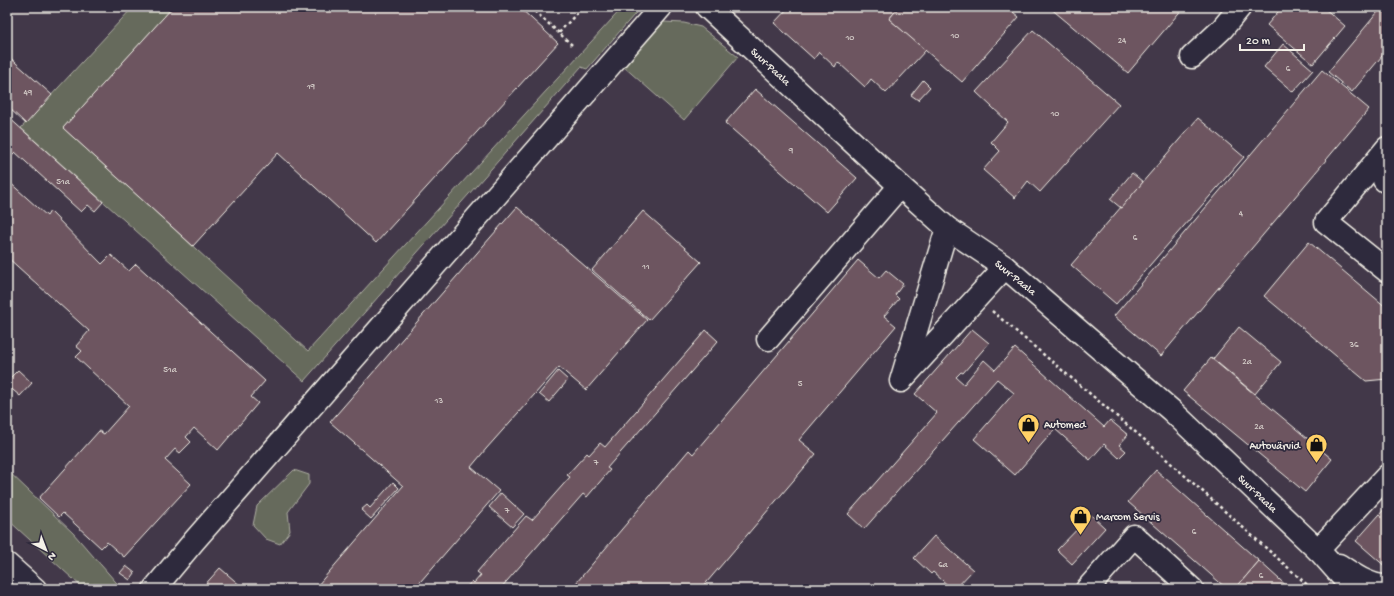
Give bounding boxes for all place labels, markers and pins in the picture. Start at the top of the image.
shop icon: Automed [1015,411,1041,444]
place label: Automed [1044,420,1087,432]
shop icon: Autovärvid [1303,432,1329,465]
place label: Autovärvid [1250,441,1302,453]
shop icon: Marcom Servis [1067,503,1093,536]
place label: Marcom Servis [1096,512,1160,524]

